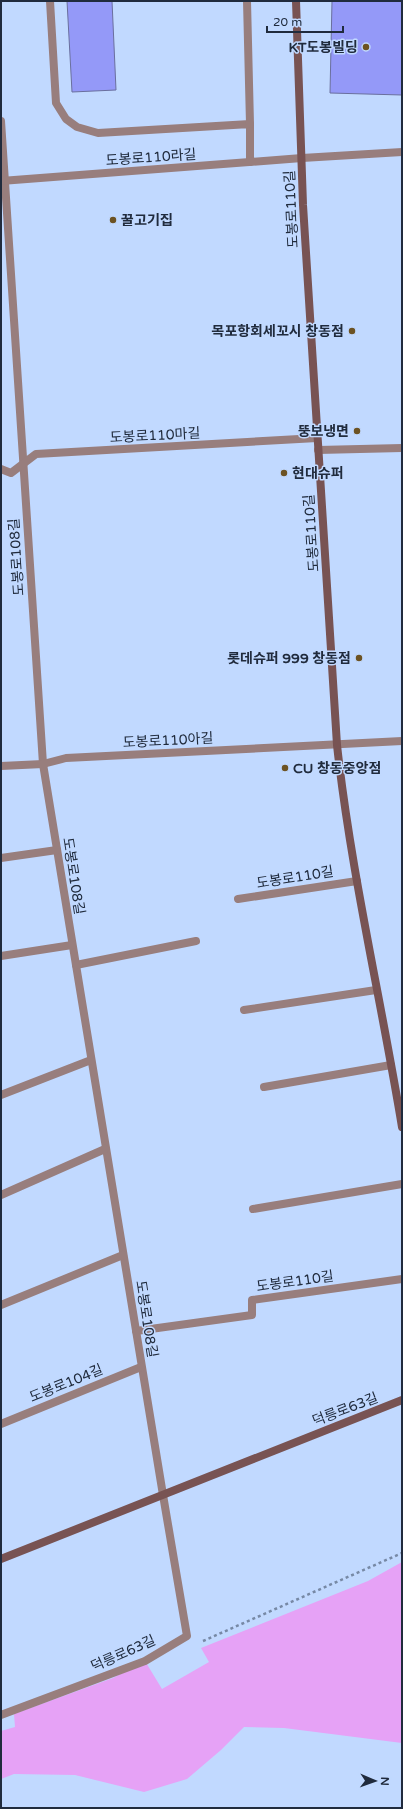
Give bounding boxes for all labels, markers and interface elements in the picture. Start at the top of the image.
scale bar [267,8,343,34]
text: 20 m [273,15,302,29]
place label: KT도봉빌딩 [289,39,358,56]
marker: KT도봉빌딩 [361,42,371,52]
street label: 도봉로110라길 [105,146,197,169]
street label: 도봉로110길 [281,170,302,248]
place label: 꿀고기집 [121,212,173,229]
marker: 꿀고기집 [108,215,118,225]
place label: 목포항회세꼬시 창동점 [212,323,344,340]
marker: 목포항회세꼬시 창동점 [347,326,357,336]
place label: 뚱보냉면 [297,423,349,440]
street label: 도봉로110마길 [109,425,201,446]
marker: 뚱보냉면 [352,426,362,436]
place label: 현대슈퍼 [292,465,344,482]
marker: 현대슈퍼 [279,468,289,478]
street label: 도봉로110길 [300,494,323,572]
street label: 도봉로108길 [5,518,28,596]
place label: 롯데슈퍼 999 창동점 [227,650,351,667]
marker: 롯데슈퍼 999 창동점 [354,653,364,663]
street label: 도봉로110아길 [122,730,214,751]
place label: CU 창동중앙점 [293,760,381,777]
marker: CU 창동중앙점 [280,763,290,773]
street label: 도봉로108길 [59,836,88,916]
street label: 도봉로110길 [255,863,335,892]
street label: 도봉로110길 [255,1268,335,1295]
street label: 도봉로108길 [132,1279,161,1359]
street label: 도봉로104길 [27,1361,105,1406]
street label: 덕릉로63길 [310,1389,380,1430]
street label: 덕릉로63길 [88,1632,158,1675]
north arrow [355,1761,395,1801]
text: N [378,1777,391,1786]

